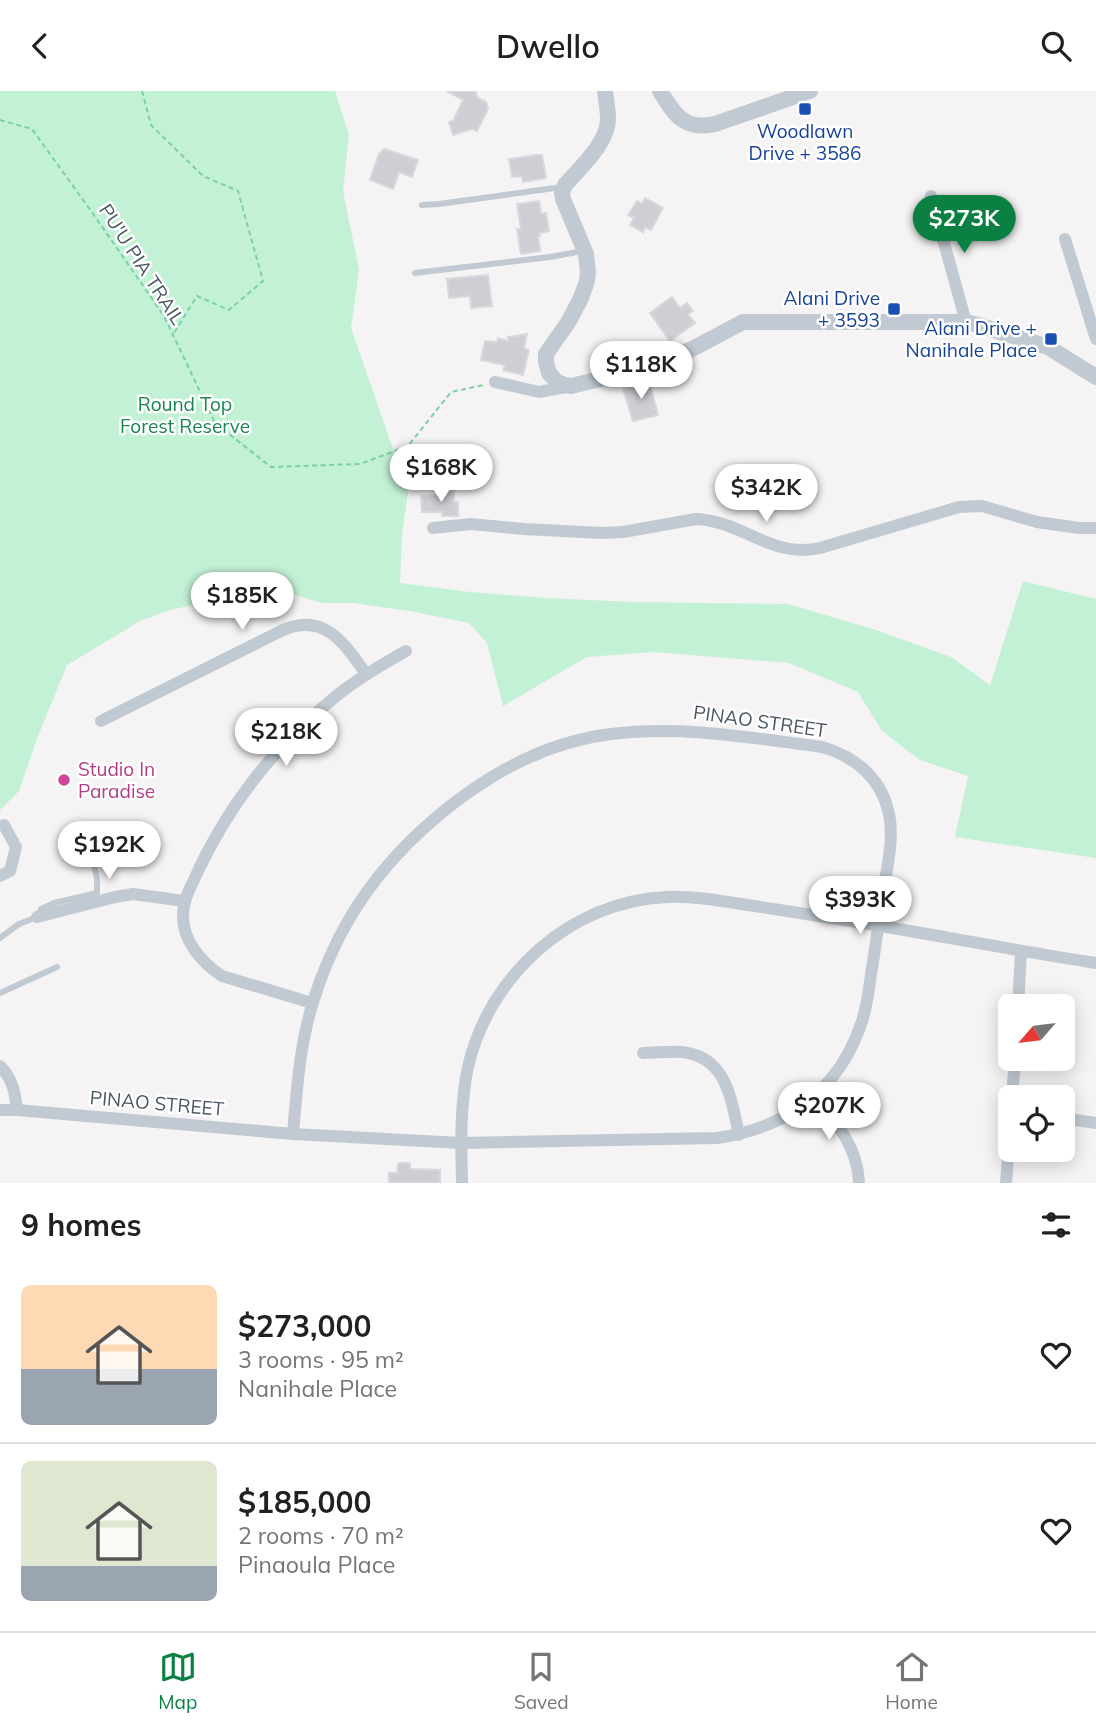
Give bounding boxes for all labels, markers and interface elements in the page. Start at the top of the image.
text: Dwello [496,26,600,66]
icon: back [21,27,59,65]
icon: search [1037,27,1075,65]
marker: Woodlawn Drive + 3586 [797,101,813,117]
place label: Woodlawn Drive + 3586 [749,119,861,165]
pin: $273K [915,195,1013,255]
street label: PU'U PIA TRAIL [94,199,190,329]
text: $273K [929,203,999,232]
place label: Alani Drive + 3593 [784,286,880,332]
marker: Alani Drive + 3593 [886,301,902,317]
place label: Alani Drive + Nanihale Place [906,316,1037,362]
marker: Alani Drive + Nanihale Place [1043,331,1059,347]
pin: $118K [592,341,690,401]
text: $118K [606,349,676,378]
park label: Round Top Forest Reserve [120,392,250,438]
pin: $168K [392,445,490,504]
text: $168K [406,452,476,481]
pin: $342K [717,465,815,524]
text: $342K [731,472,801,501]
pin: $185K [193,573,291,632]
text: $185K [207,580,277,609]
street label: PINAO STREET [692,700,829,742]
pin: $218K [237,709,335,768]
text: $218K [251,716,321,745]
place label: Studio In Paradise [78,757,155,803]
marker: Studio In Paradise [56,772,72,788]
pin: $192K [60,821,158,881]
text: $192K [74,829,144,858]
pin: $393K [811,877,909,936]
text: $393K [825,884,895,913]
north arrow [998,994,1074,1071]
map controls [998,994,1075,1162]
pin: $207K [780,1083,878,1142]
street label: PINAO STREET [89,1085,226,1121]
button: locate [998,1085,1075,1162]
text: $207K [794,1090,864,1119]
text: 9 homes [21,1206,142,1244]
icon: filters [1037,1206,1075,1244]
text: $273,000 [238,1307,371,1345]
icon: home [77,1313,161,1397]
icon: heart [1037,1336,1075,1374]
text: 3 rooms · 95 m² [238,1345,404,1374]
text: Nanihale Place [238,1374,397,1403]
text: $185,000 [238,1483,371,1521]
icon: home [77,1489,161,1573]
icon: heart [1037,1512,1075,1550]
text: 2 rooms · 70 m² [238,1521,404,1550]
text: Pinaoula Place [238,1550,395,1579]
tab: Map [158,1648,197,1714]
tab: Saved [514,1648,569,1714]
tab: Home [885,1648,938,1714]

